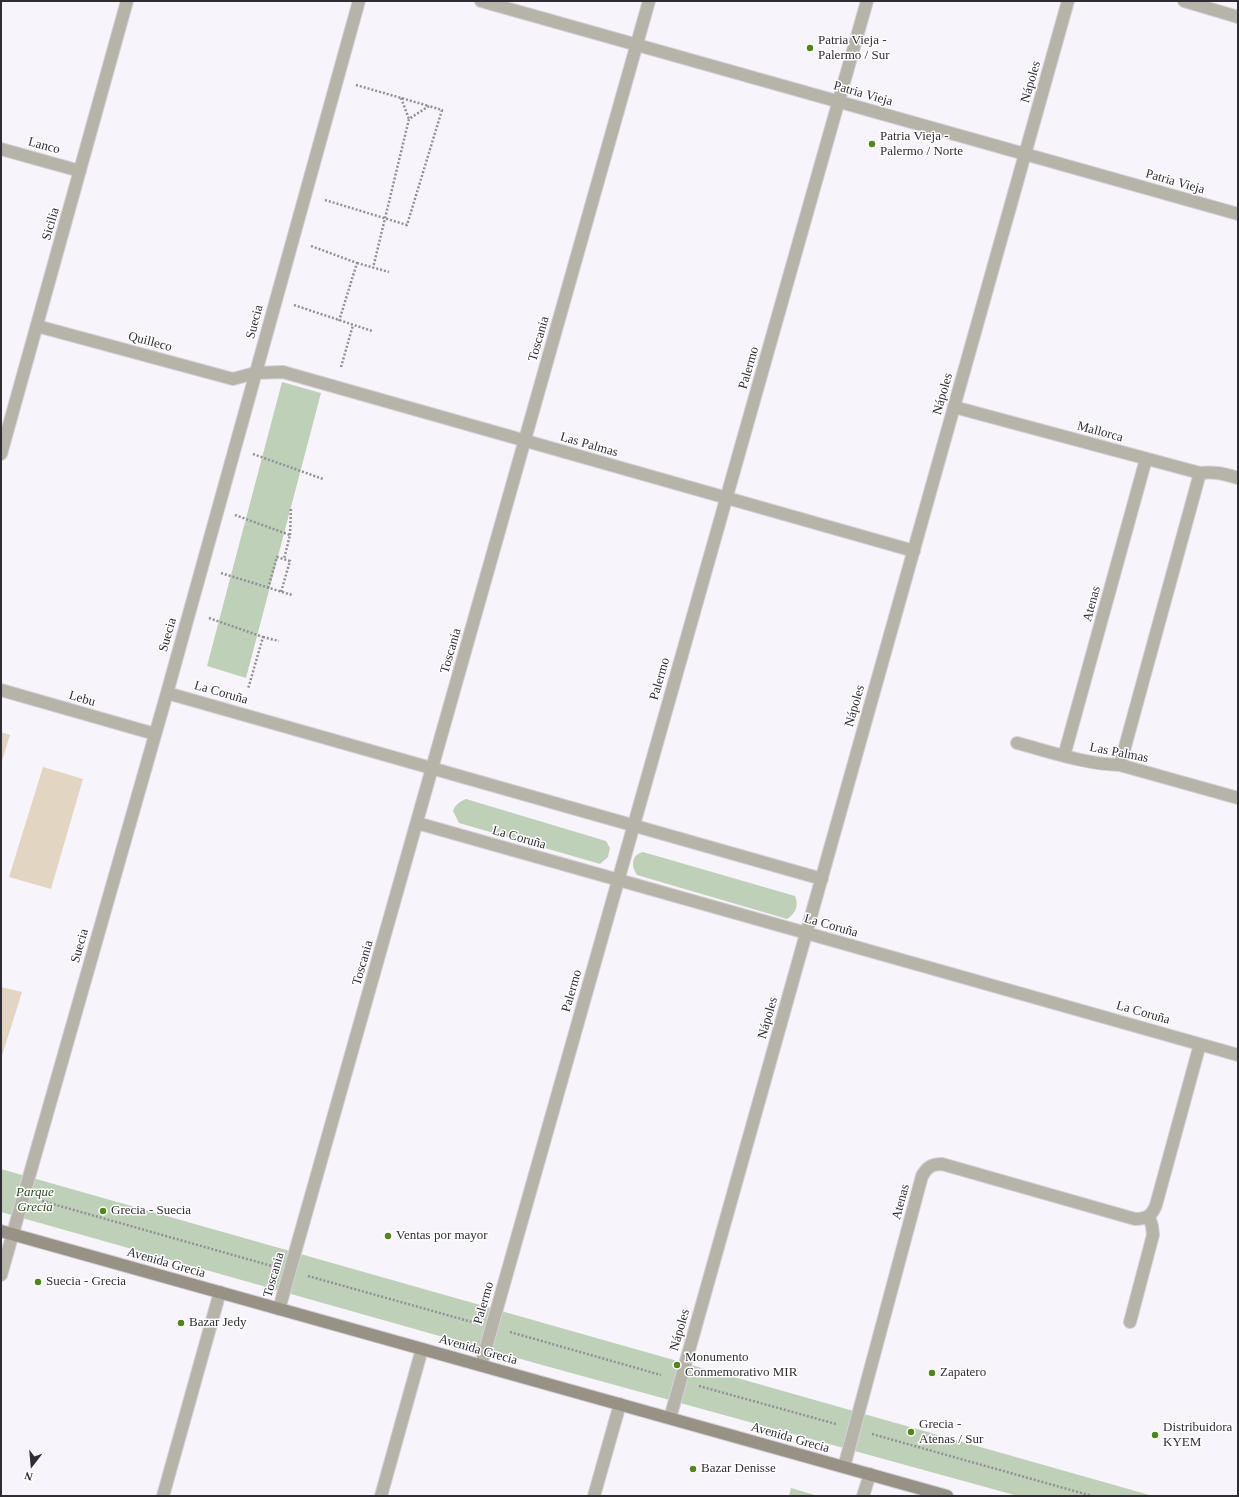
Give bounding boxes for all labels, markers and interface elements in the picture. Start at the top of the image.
place label: Patria Vieja - Palermo / Sur [818,33,889,64]
marker: Patria Vieja - Palermo / Sur [805,43,815,53]
street label: Nápoles [1018,59,1044,105]
street label: Patria Vieja [832,78,894,110]
place label: Patria Vieja - Palermo / Norte [880,129,963,160]
street label: Lanco [26,134,62,158]
marker: Patria Vieja - Palermo / Norte [867,139,877,149]
street label: Patria Vieja [1144,166,1206,198]
street label: Sicilia [39,206,63,242]
street label: Suecia [243,303,267,341]
street label: Toscania [525,315,553,363]
street label: Quilleco [126,329,174,355]
street label: Palermo [736,345,762,391]
street label: Nápoles [930,371,956,417]
street label: Mallorca [1075,418,1125,446]
street label: Las Palmas [558,429,620,461]
street label: Atenas [1080,585,1104,623]
street label: Suecia [156,616,180,654]
street label: Toscania [437,627,465,675]
street label: Palermo [647,656,673,702]
street label: La Coruña [192,678,250,708]
street label: Nápoles [842,683,868,729]
street label: Lebu [67,688,97,710]
street label: Las Palmas [1088,740,1150,766]
street label: La Coruña [490,823,548,853]
street label: La Coruña [802,911,860,941]
street label: Suecia [68,927,92,965]
street label: Toscania [349,939,377,987]
street label: Palermo [559,968,585,1014]
street label: Nápoles [755,995,781,1041]
street label: La Coruña [1114,998,1172,1028]
street label: Atenas [889,1183,913,1221]
park label: Parque Grecia [16,1185,54,1216]
place label: Grecia - Suecia [111,1203,191,1219]
marker: Grecia - Suecia [98,1206,108,1216]
place label: Ventas por mayor [396,1228,488,1244]
marker: Ventas por mayor [383,1231,393,1241]
street label: Avenida Grecia [125,1244,207,1282]
street label: Toscania [260,1251,288,1299]
place label: Suecia - Grecia [46,1274,126,1290]
marker: Suecia - Grecia [33,1277,43,1287]
street label: Palermo [471,1280,497,1326]
street label: Nápoles [667,1307,693,1353]
place label: Bazar Jedy [189,1315,246,1331]
marker: Bazar Jedy [176,1318,186,1328]
street label: Avenida Grecia [437,1331,519,1369]
place label: Monumento Conmemorativo MIR [685,1350,797,1381]
marker: Monumento Conmemorativo MIR [672,1360,682,1370]
place label: Zapatero [940,1365,986,1381]
marker: Zapatero [927,1368,937,1378]
place label: Grecia - Atenas / Sur [919,1417,983,1448]
street label: Avenida Grecia [749,1419,831,1457]
place label: Distribuidora KYEM [1163,1420,1232,1451]
marker: Grecia - Atenas / Sur [906,1427,916,1437]
marker: Distribuidora KYEM [1150,1430,1160,1440]
north arrow [12,1445,52,1485]
place label: Bazar Denisse [701,1461,776,1477]
marker: Bazar Denisse [688,1464,698,1474]
text: N [23,1470,34,1483]

